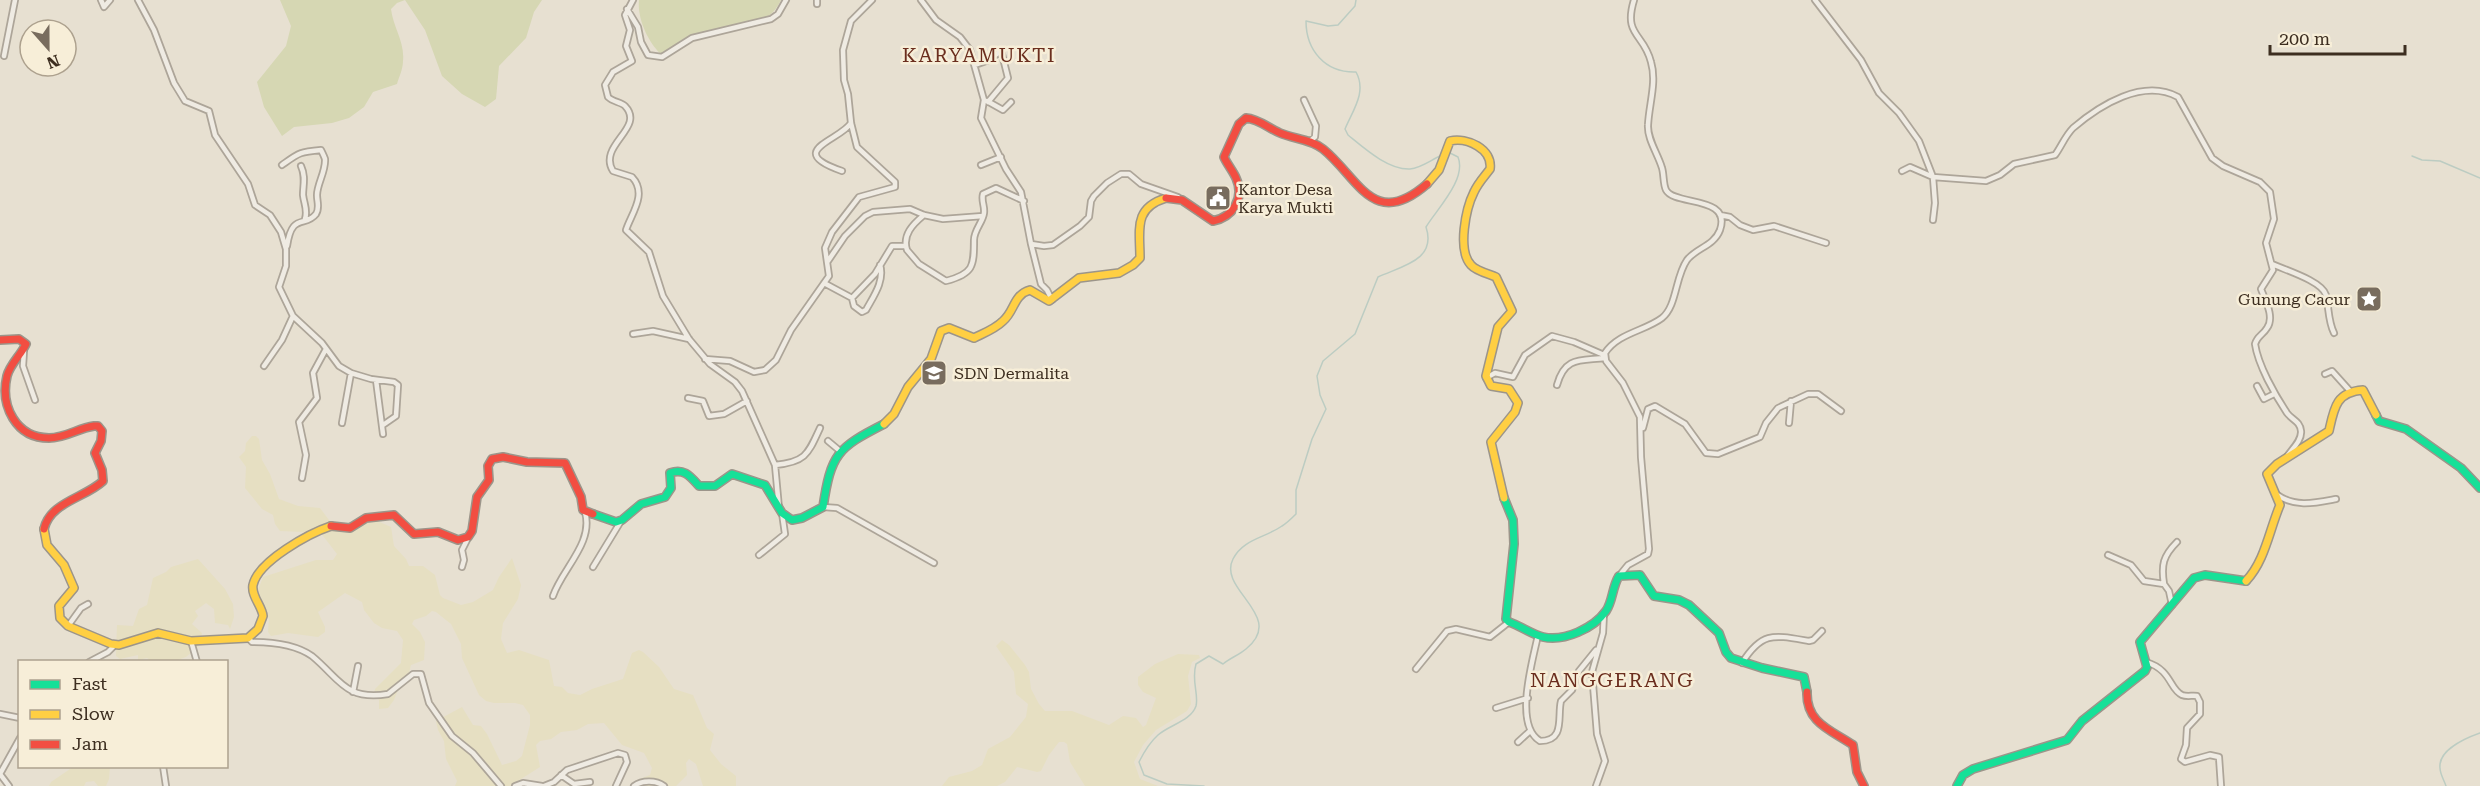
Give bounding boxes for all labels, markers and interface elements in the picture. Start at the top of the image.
north arrow [18,18,78,78]
scale bar [2270,18,2405,56]
text: 200 m [2279,28,2330,49]
district label: KARYAMUKTI [902,43,1056,67]
text: N [44,50,62,73]
place label: Kantor Desa Karya Mukti [1238,180,1333,217]
public building icon: Kantor Desa Karya Mukti [1203,183,1233,213]
place icon: Gunung Cacur [2354,284,2384,314]
place label: Gunung Cacur [2238,290,2350,309]
school or university icon: SDN Dermalita [919,358,949,388]
place label: SDN Dermalita [954,364,1069,383]
legend [18,660,228,768]
district label: NANGGERANG [1530,668,1694,692]
text: Fast [72,673,107,694]
text: Slow [72,703,114,724]
text: Jam [72,733,108,754]

